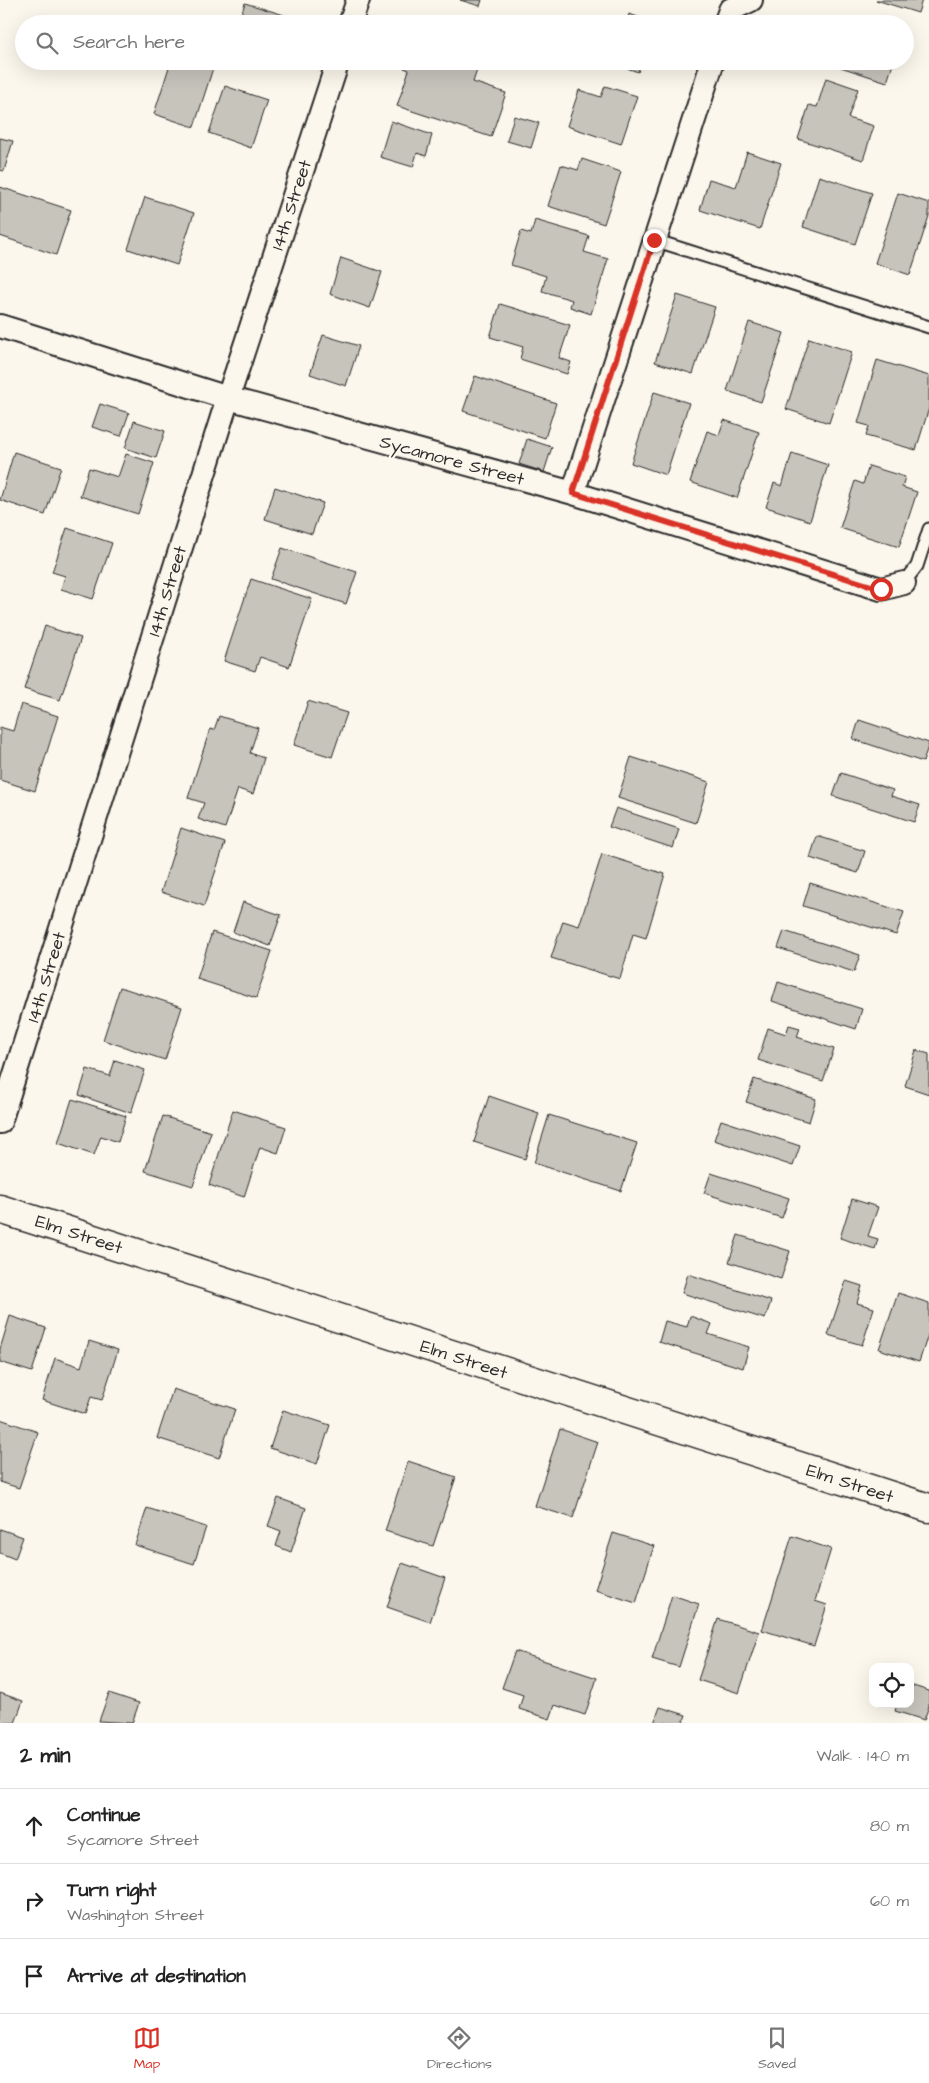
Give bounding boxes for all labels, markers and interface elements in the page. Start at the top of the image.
search box [15,15,914,70]
icon: search [33,29,61,57]
text: Search here [73,29,185,56]
street label: 14th Street [265,156,318,253]
route end [643,229,666,252]
street label: Sycamore Street [377,429,528,493]
street label: 14th Street [142,542,193,640]
route start [870,578,893,601]
street label: 14th Street [21,928,72,1026]
street label: Elm Street [32,1209,126,1261]
street label: Elm Street [417,1334,511,1386]
street label: Elm Street [803,1458,897,1510]
map controls [869,1663,914,1708]
button: locate [869,1663,914,1708]
text: 2 min [20,1741,70,1770]
text: Walk · 140 m [817,1745,909,1767]
text: Continue [67,1802,141,1829]
icon: ahead [20,1812,48,1840]
text: 80 m [870,1815,909,1837]
text: Sycamore Street [67,1829,199,1851]
text: Turn right [67,1877,156,1904]
icon: right [20,1887,48,1915]
text: 60 m [870,1890,909,1912]
text: Washington Street [67,1904,204,1926]
icon: arrive [20,1962,48,1990]
text: Arrive at destination [67,1963,246,1990]
tab: Map [133,2024,161,2074]
tab: Directions [427,2024,492,2074]
tab: Saved [758,2024,796,2074]

